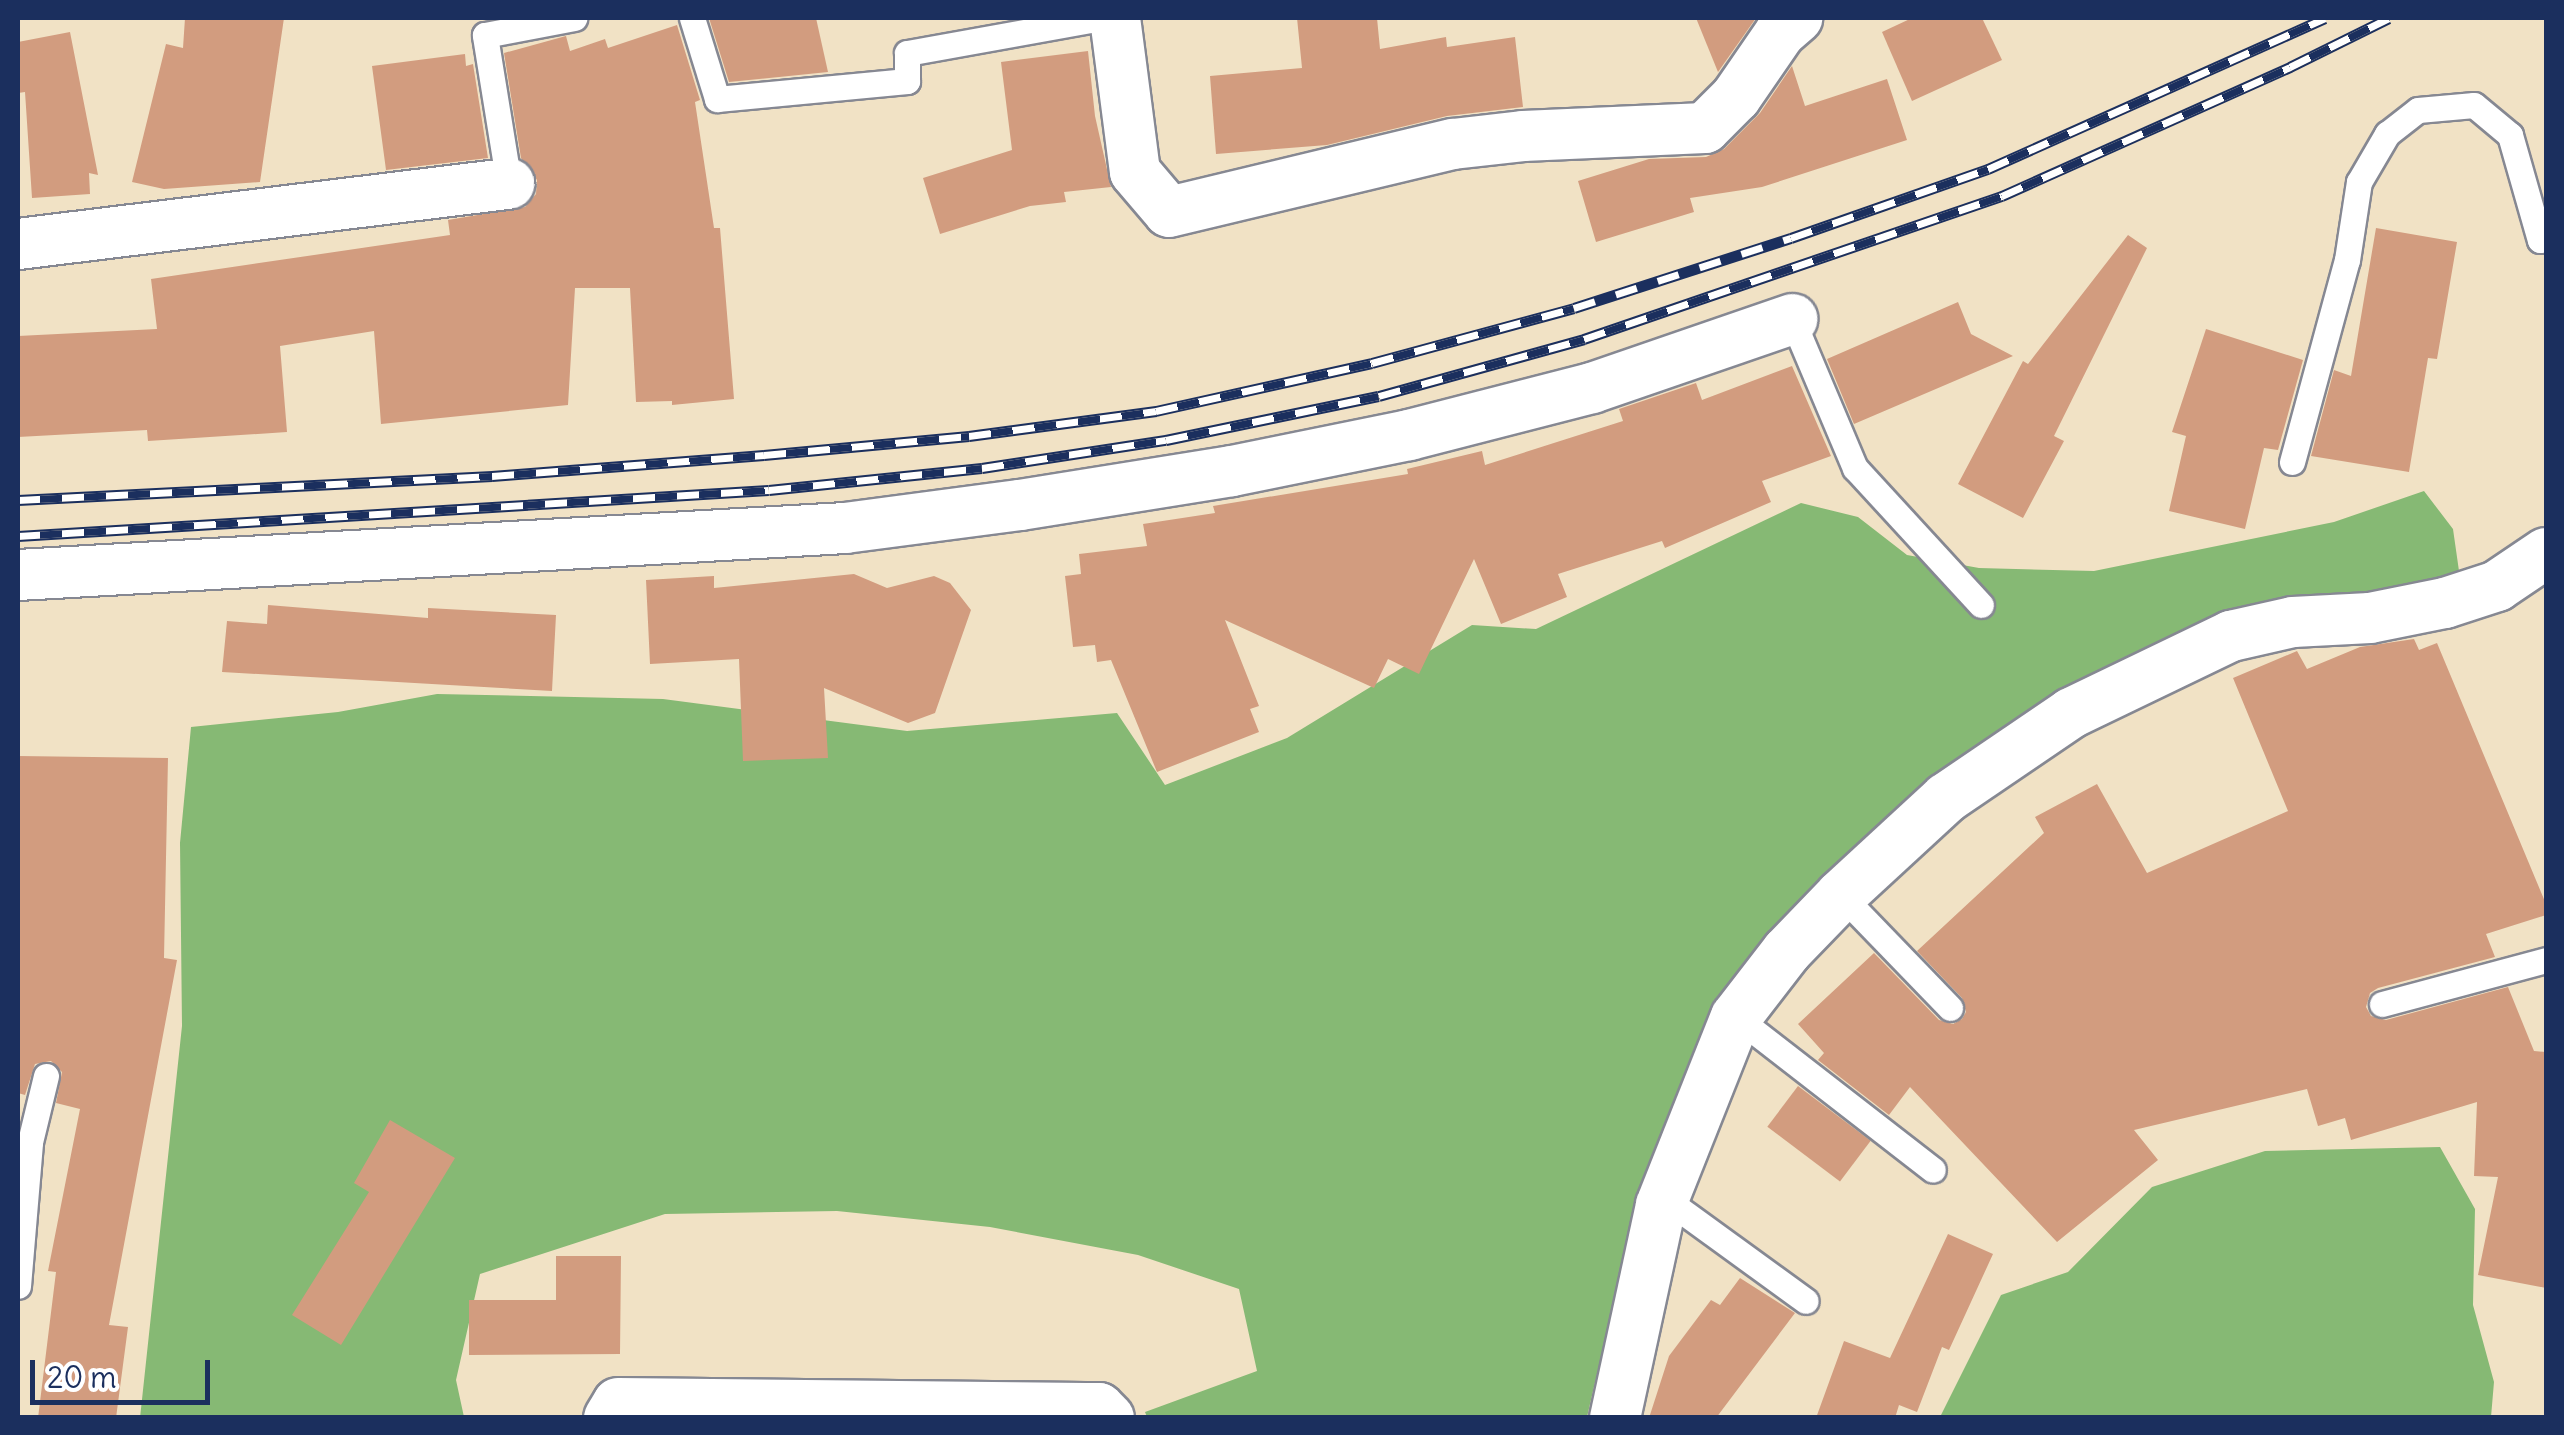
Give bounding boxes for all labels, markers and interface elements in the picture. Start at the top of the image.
scale bar [35,1340,215,1402]
text: 20 m [47,1358,117,1396]

